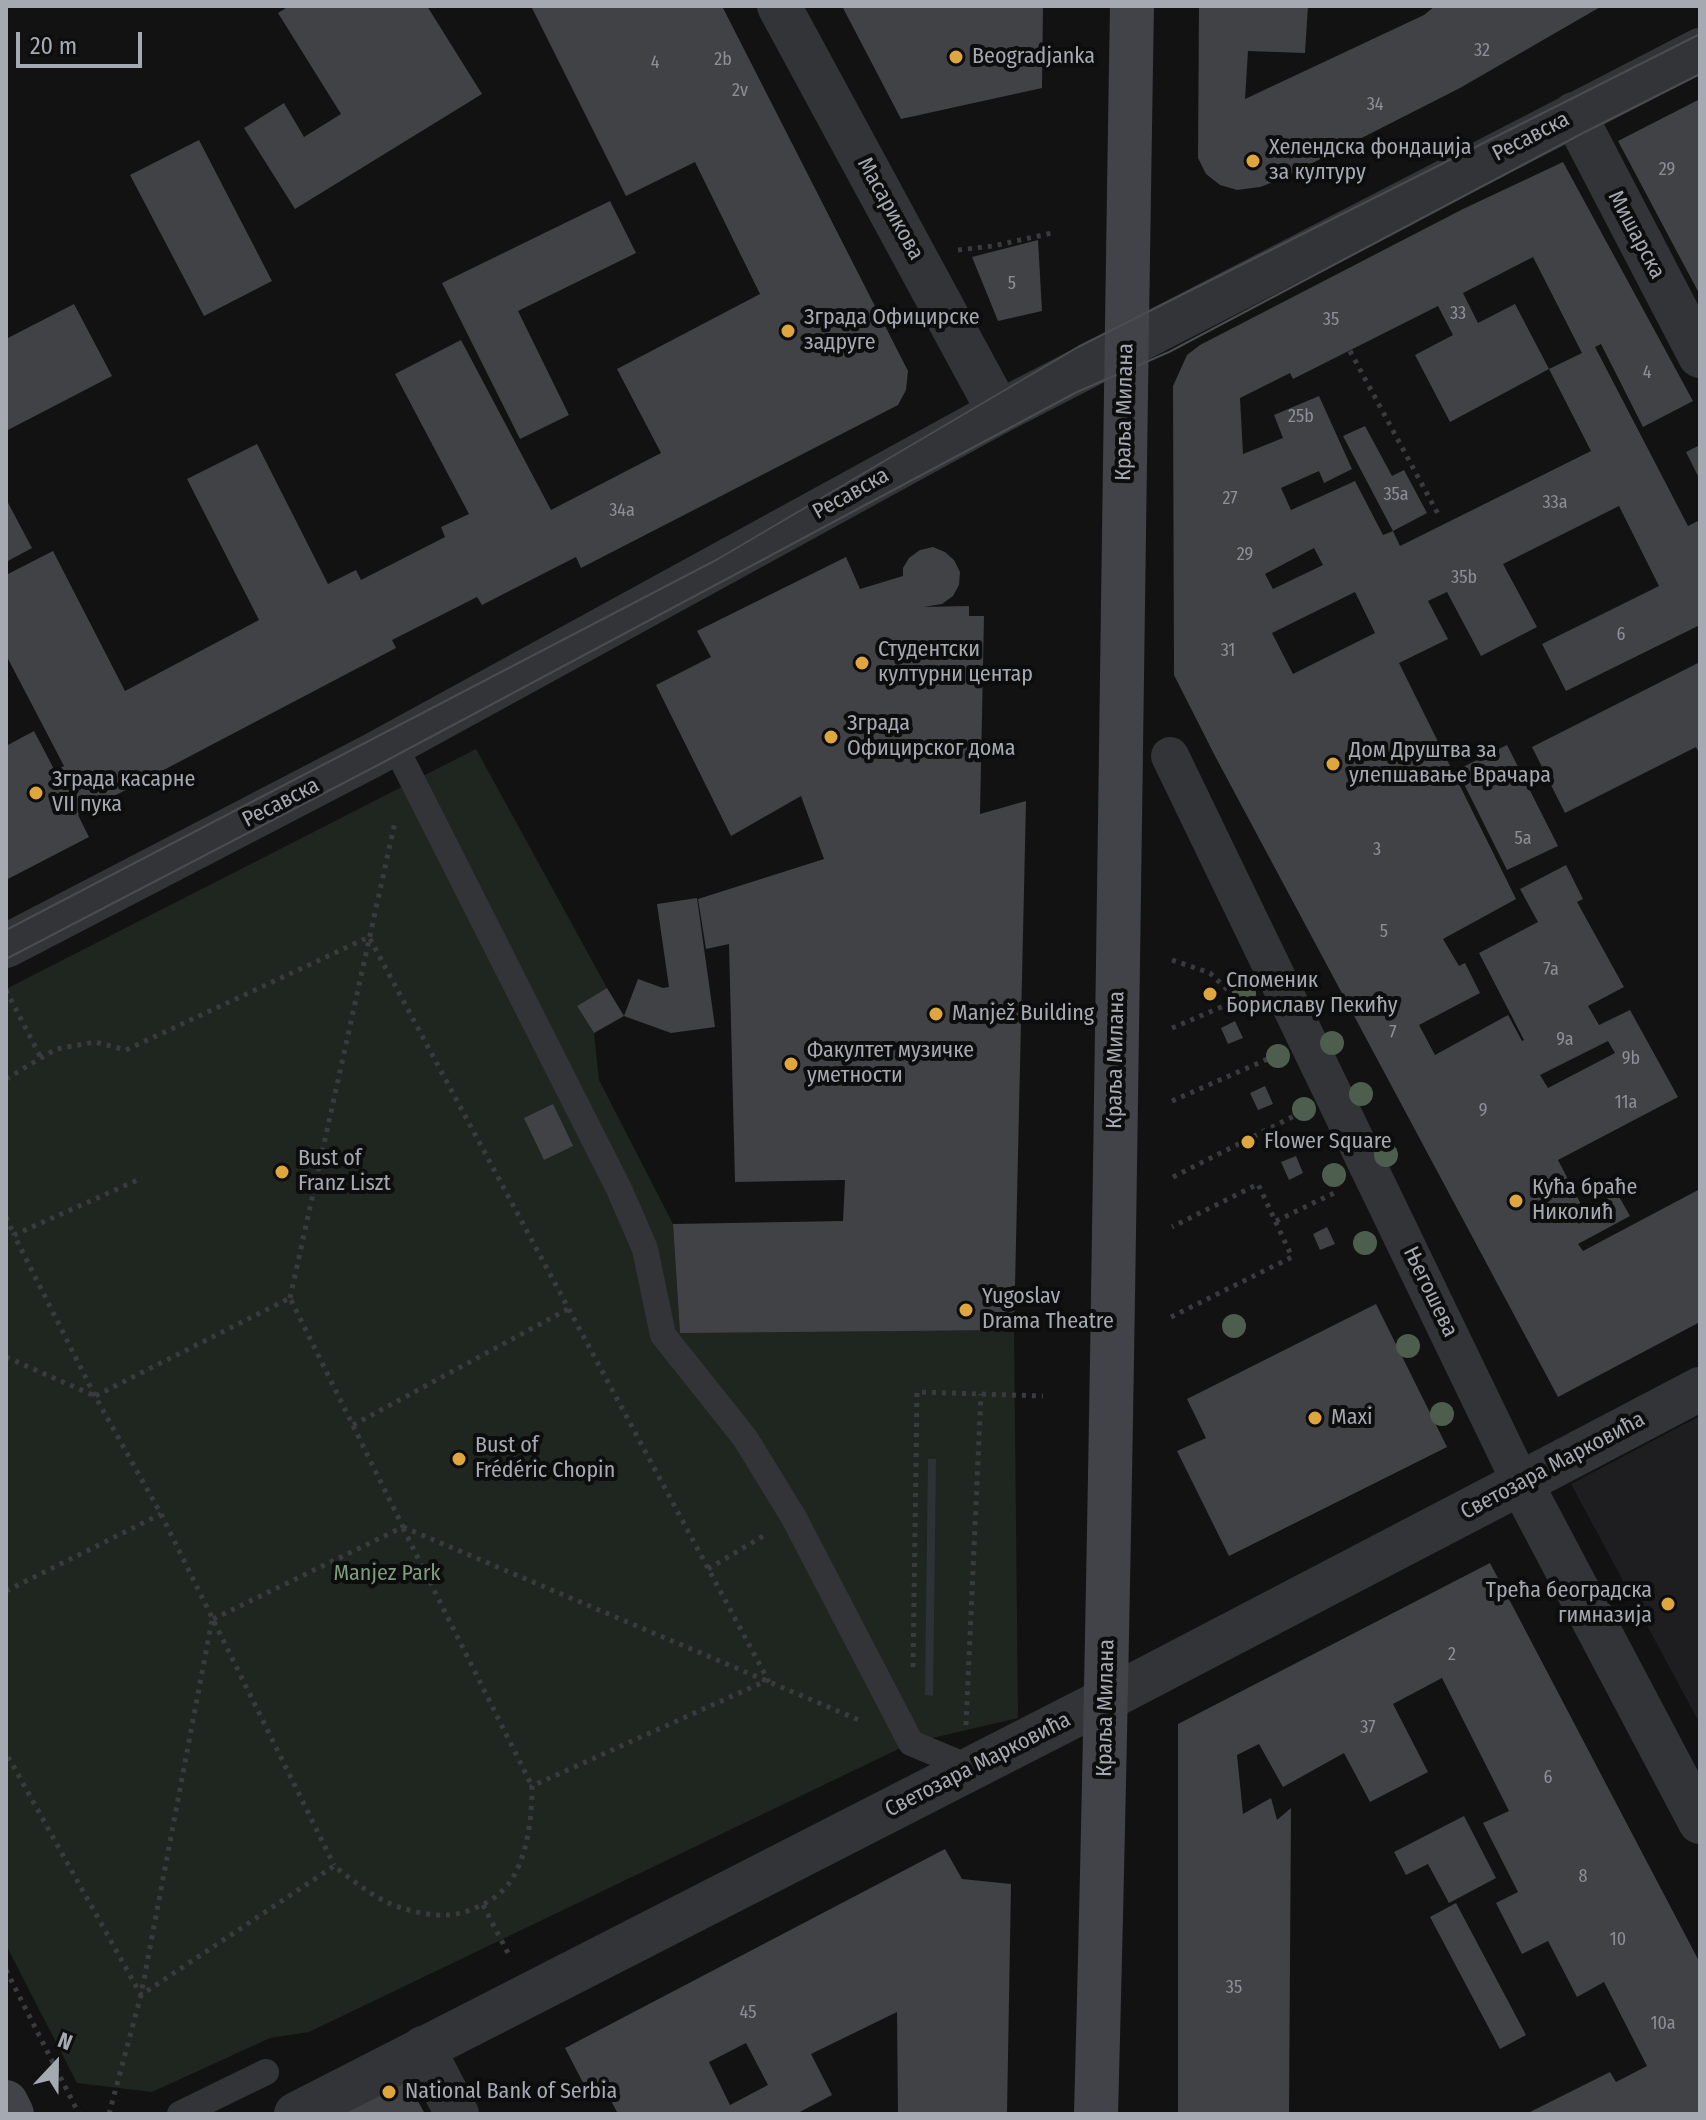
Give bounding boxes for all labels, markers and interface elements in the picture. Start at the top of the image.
scale bar [20,16,146,66]
text: 20 m [30,32,77,60]
house number: 32 [1474,40,1490,62]
place label: Beogradjanka [972,44,1095,70]
marker: Beogradjanka [947,48,965,66]
house number: 2b [714,49,732,71]
house number: 4 [651,52,659,74]
house number: 2v [732,80,748,102]
house number: 34 [1367,94,1383,116]
street label: Ресавска [1488,106,1574,168]
place label: Хелендска фондација за културу [1269,135,1471,186]
marker: Хелендска фондација за културу [1244,152,1262,170]
street label: Масарикова [851,153,929,265]
house number: 29 [1659,159,1675,181]
street label: Мишарска [1602,186,1670,284]
house number: 5 [1008,273,1016,295]
house number: 33 [1450,303,1466,325]
place label: Зграда Официрске задруге [804,305,980,356]
house number: 35 [1323,309,1339,331]
marker: Зграда Официрске задруге [779,322,797,340]
street label: Краља Милана [1111,343,1139,481]
house number: 4 [1643,362,1651,384]
house number: 25b [1288,406,1314,428]
street label: Ресавска [808,462,894,526]
house number: 35a [1383,484,1409,506]
house number: 27 [1222,488,1238,510]
house number: 33a [1542,492,1568,514]
house number: 34a [609,500,635,522]
house number: 29 [1237,544,1253,566]
house number: 35b [1451,567,1477,589]
house number: 6 [1617,624,1625,646]
place label: Студентски културни центар [878,637,1033,688]
house number: 31 [1221,640,1235,662]
marker: Студентски културни центар [853,654,871,672]
place label: Зграда Официрског дома [847,711,1016,762]
marker: Зграда Официрског дома [822,728,840,746]
place label: Дом Друштва за улепшавање Врачара [1349,738,1551,790]
marker: Дом Друштва за улепшавање Врачара [1324,755,1342,773]
place label: Зграда касарне VII пука [52,767,195,818]
street label: Ресавска [238,772,324,834]
marker: Зграда касарне VII пука [27,784,45,802]
house number: 5a [1514,828,1532,850]
house number: 3 [1373,839,1381,861]
house number: 5 [1380,921,1388,943]
house number: 7a [1543,959,1559,981]
place label: Споменик Бориславу Пекићу [1226,968,1398,1020]
marker: Споменик Бориславу Пекићу [1201,985,1219,1003]
street label: Краља Милана [1102,991,1130,1129]
place label: Manjež Building [952,1001,1094,1027]
marker: Manjež Building [927,1005,945,1023]
house number: 7 [1389,1022,1397,1044]
house number: 9a [1556,1029,1574,1051]
place label: Факултет музичке уметности [807,1038,974,1090]
house number: 9b [1622,1048,1640,1070]
marker: Факултет музичке уметности [782,1055,800,1073]
house number: 11a [1615,1092,1637,1114]
house number: 9 [1479,1100,1487,1122]
place label: Flower Square [1264,1129,1392,1155]
marker: Flower Square [1239,1133,1257,1151]
place label: Bust of Franz Liszt [298,1146,391,1198]
marker: Bust of Franz Liszt [273,1163,291,1181]
place label: Кућа браће Николић [1532,1175,1637,1226]
marker: Кућа браће Николић [1507,1192,1525,1210]
street label: Његошева [1397,1242,1463,1342]
place label: Yugoslav Drama Theatre [982,1284,1114,1336]
marker: Yugoslav Drama Theatre [957,1301,975,1319]
place label: Maxi [1331,1405,1373,1431]
street label: Светозара Марковића [1456,1406,1650,1526]
marker: Maxi [1306,1409,1324,1427]
place label: Bust of Frédéric Chopin [475,1433,615,1484]
marker: Bust of Frédéric Chopin [450,1450,468,1468]
park label: Manjez Park [333,1561,441,1587]
place label: Трећа београдска гимназија [1486,1578,1652,1630]
marker: Трећа београдска гимназија [1659,1595,1677,1613]
street label: Краља Милана [1092,1639,1120,1777]
house number: 2 [1448,1644,1456,1666]
street label: Светозара Марковића [881,1707,1075,1823]
house number: 37 [1360,1717,1376,1739]
house number: 6 [1544,1767,1552,1789]
house number: 8 [1579,1866,1587,1888]
house number: 10 [1610,1929,1626,1951]
house number: 35 [1226,1977,1242,1999]
house number: 45 [740,2002,756,2024]
house number: 10a [1650,2013,1676,2035]
north arrow [16,2024,96,2104]
text: N [54,2026,76,2056]
place label: National Bank of Serbia [405,2079,617,2105]
marker: National Bank of Serbia [380,2083,398,2101]

